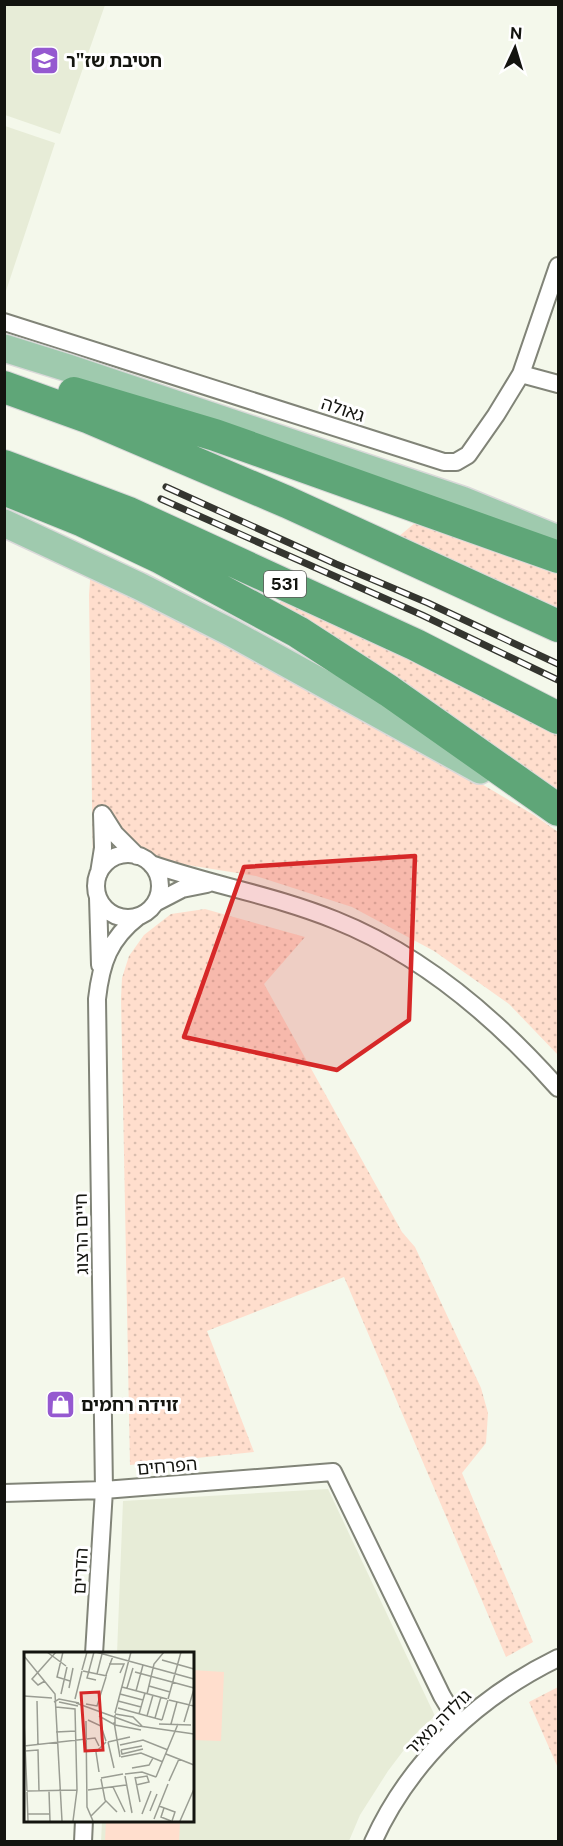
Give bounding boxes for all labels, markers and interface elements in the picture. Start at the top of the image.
north arrow [485,18,545,78]
text: N [509,24,523,43]
school or university icon: חטיבת שז"ר [29,44,61,76]
place label: חטיבת שז"ר [66,50,162,71]
street label: גאולה [319,392,368,426]
road number: 531 [264,571,306,597]
street label: חיים הרצוג [70,1193,92,1275]
shop icon: זוידה רחמים [44,1388,76,1420]
place label: זוידה רחמים [81,1394,179,1415]
street label: הפרחים [136,1453,198,1479]
street label: הדרים [68,1547,92,1595]
inset map [24,1652,194,1822]
street label: גולדה מאיר [401,1685,475,1759]

